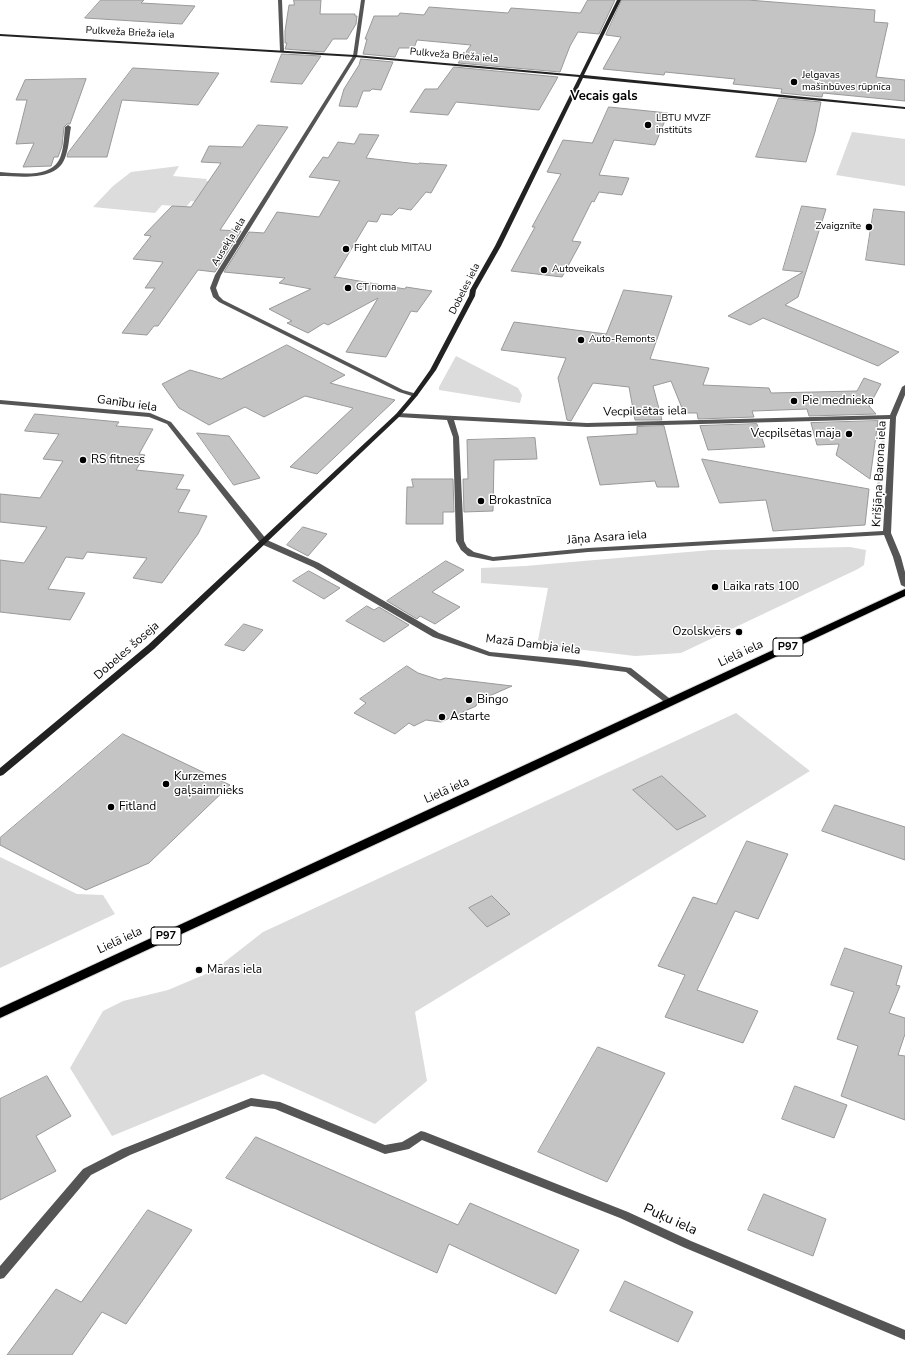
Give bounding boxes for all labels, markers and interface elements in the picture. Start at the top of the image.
street label: Pulkveža Brieža iela [85,25,175,41]
street label: Pulkveža Brieža iela [409,46,499,66]
place label: Jelgavas mašīnbūves rūpnīca [802,70,891,94]
marker: Jelgavas mašīnbūves rūpnīca [789,77,799,87]
district label: Vecais gals [570,89,638,105]
place label: LBTU MVZF institūts [656,113,711,136]
marker: LBTU MVZF institūts [643,120,653,130]
street label: Ausekļa iela [209,216,249,268]
place label: Zvaigznīte [815,221,861,233]
marker: Zvaigznīte [864,222,874,232]
place label: Fight club MITAU [354,243,432,255]
marker: Fight club MITAU [341,244,351,254]
street label: Dobeles iela [447,261,483,317]
place label: Autoveikals [552,264,605,276]
marker: Autoveikals [539,265,549,275]
place label: CT noma [356,282,396,294]
marker: CT noma [343,283,353,293]
place label: Auto-Remonts [589,334,655,346]
marker: Auto-Remonts [576,335,586,345]
street label: Ganību iela [96,393,158,415]
place label: Pie mednieka [802,394,874,408]
marker: Pie mednieka [789,396,799,406]
street label: Vecpilsētas iela [603,404,687,420]
street label: Krišjāņa Barona iela [870,420,890,528]
place label: Vecpilsētas māja [751,427,841,441]
marker: Vecpilsētas māja [844,429,854,439]
place label: RS fitness [91,453,145,467]
marker: RS fitness [78,455,88,465]
place label: Brokastnīca [489,494,552,508]
marker: Brokastnīca [476,496,486,506]
street label: Jāņa Asara iela [567,528,647,548]
place label: Laika rats 100 [723,580,799,594]
marker: Laika rats 100 [710,582,720,592]
street label: Dobeles šoseja [92,619,162,683]
place label: Ozolskvērs [672,625,731,639]
marker: Ozolskvērs [734,627,744,637]
street label: Mazā Dambja iela [485,632,581,658]
street label: Lielā iela [716,637,766,671]
road number: P97 [773,638,803,656]
place label: Bingo [477,693,508,707]
marker: Bingo [464,695,474,705]
place label: Astarte [450,710,490,724]
marker: Astarte [437,712,447,722]
place label: Kurzemes gaļsaimnieks [174,770,244,798]
street label: Lielā iela [422,775,472,807]
marker: Kurzemes gaļsaimnieks [161,779,171,789]
place label: Fitland [119,800,156,814]
marker: Fitland [106,802,116,812]
street label: Lielā iela [95,924,145,958]
road number: P97 [151,927,181,945]
place label: Māras iela [207,963,262,977]
marker: Māras iela [194,965,204,975]
street label: Puķu iela [640,1201,700,1239]

